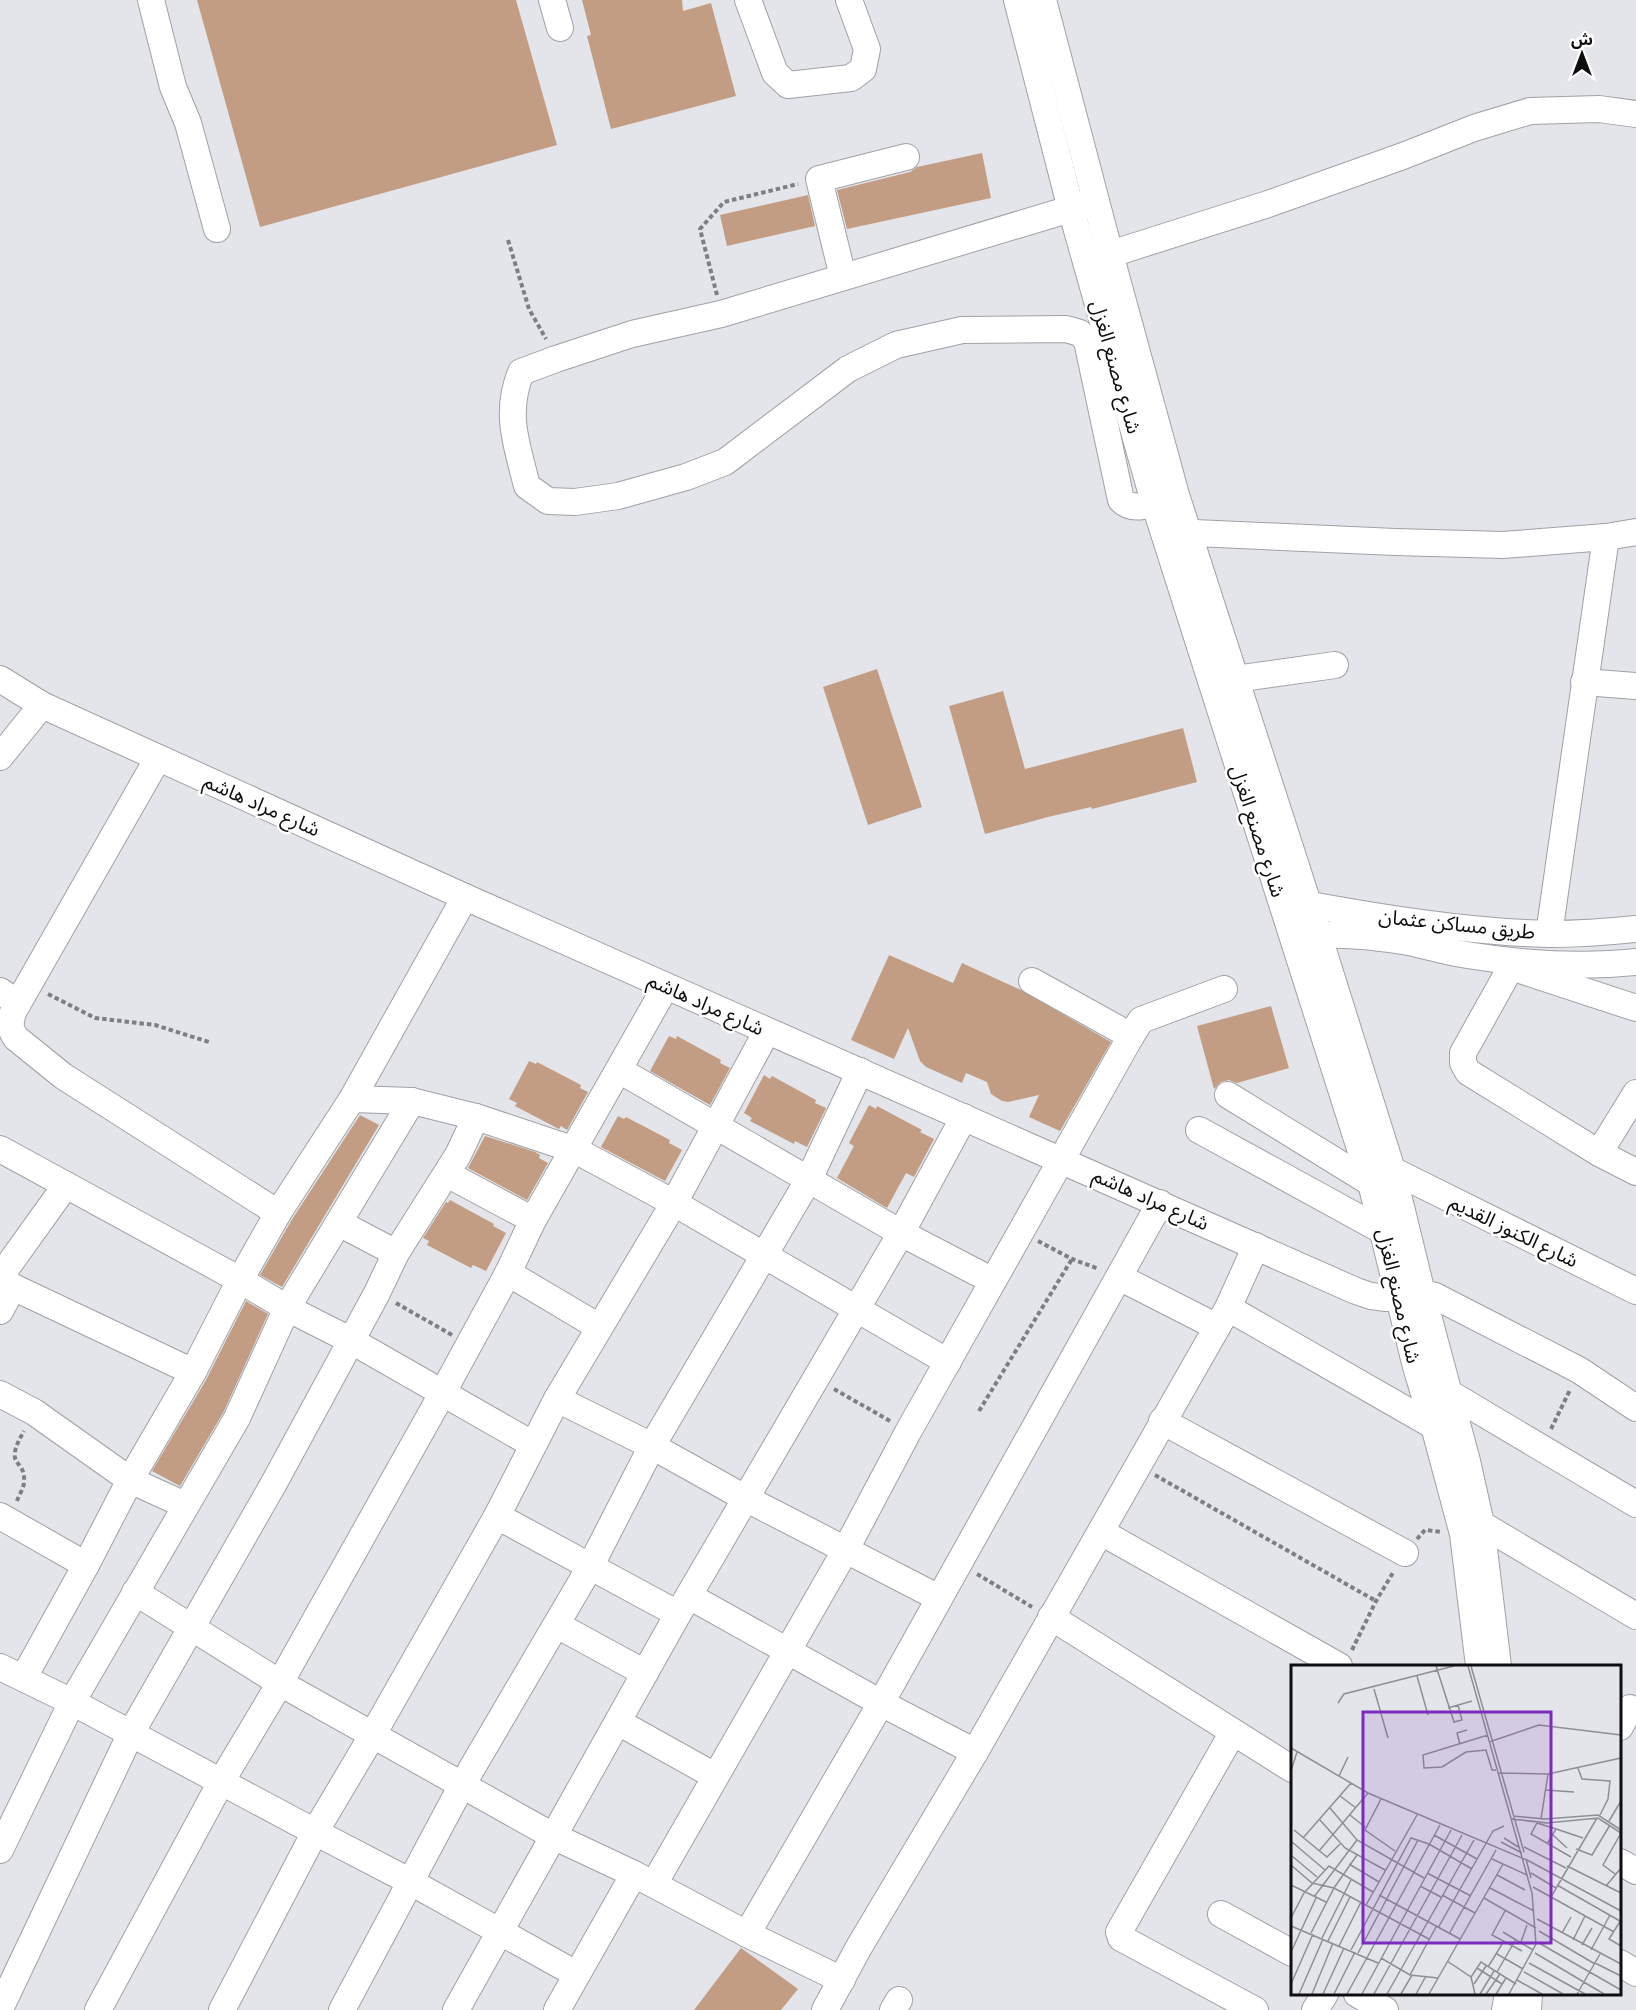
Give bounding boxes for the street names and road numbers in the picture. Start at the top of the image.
street label: شارع مصنع الغزل [1083,298,1146,437]
street label: شارع مصنع الغزل [1222,762,1290,901]
street label: شارع مراد هاشم [199,770,323,844]
street label: طريق مساكن عثمان [1377,905,1536,947]
street label: شارع مراد هاشم [643,969,767,1043]
street label: شارع مراد هاشم [1088,1164,1212,1238]
street label: شارع الكنوز القديم [1445,1190,1582,1275]
street label: شارع مصنع الغزل [1369,1227,1425,1366]

